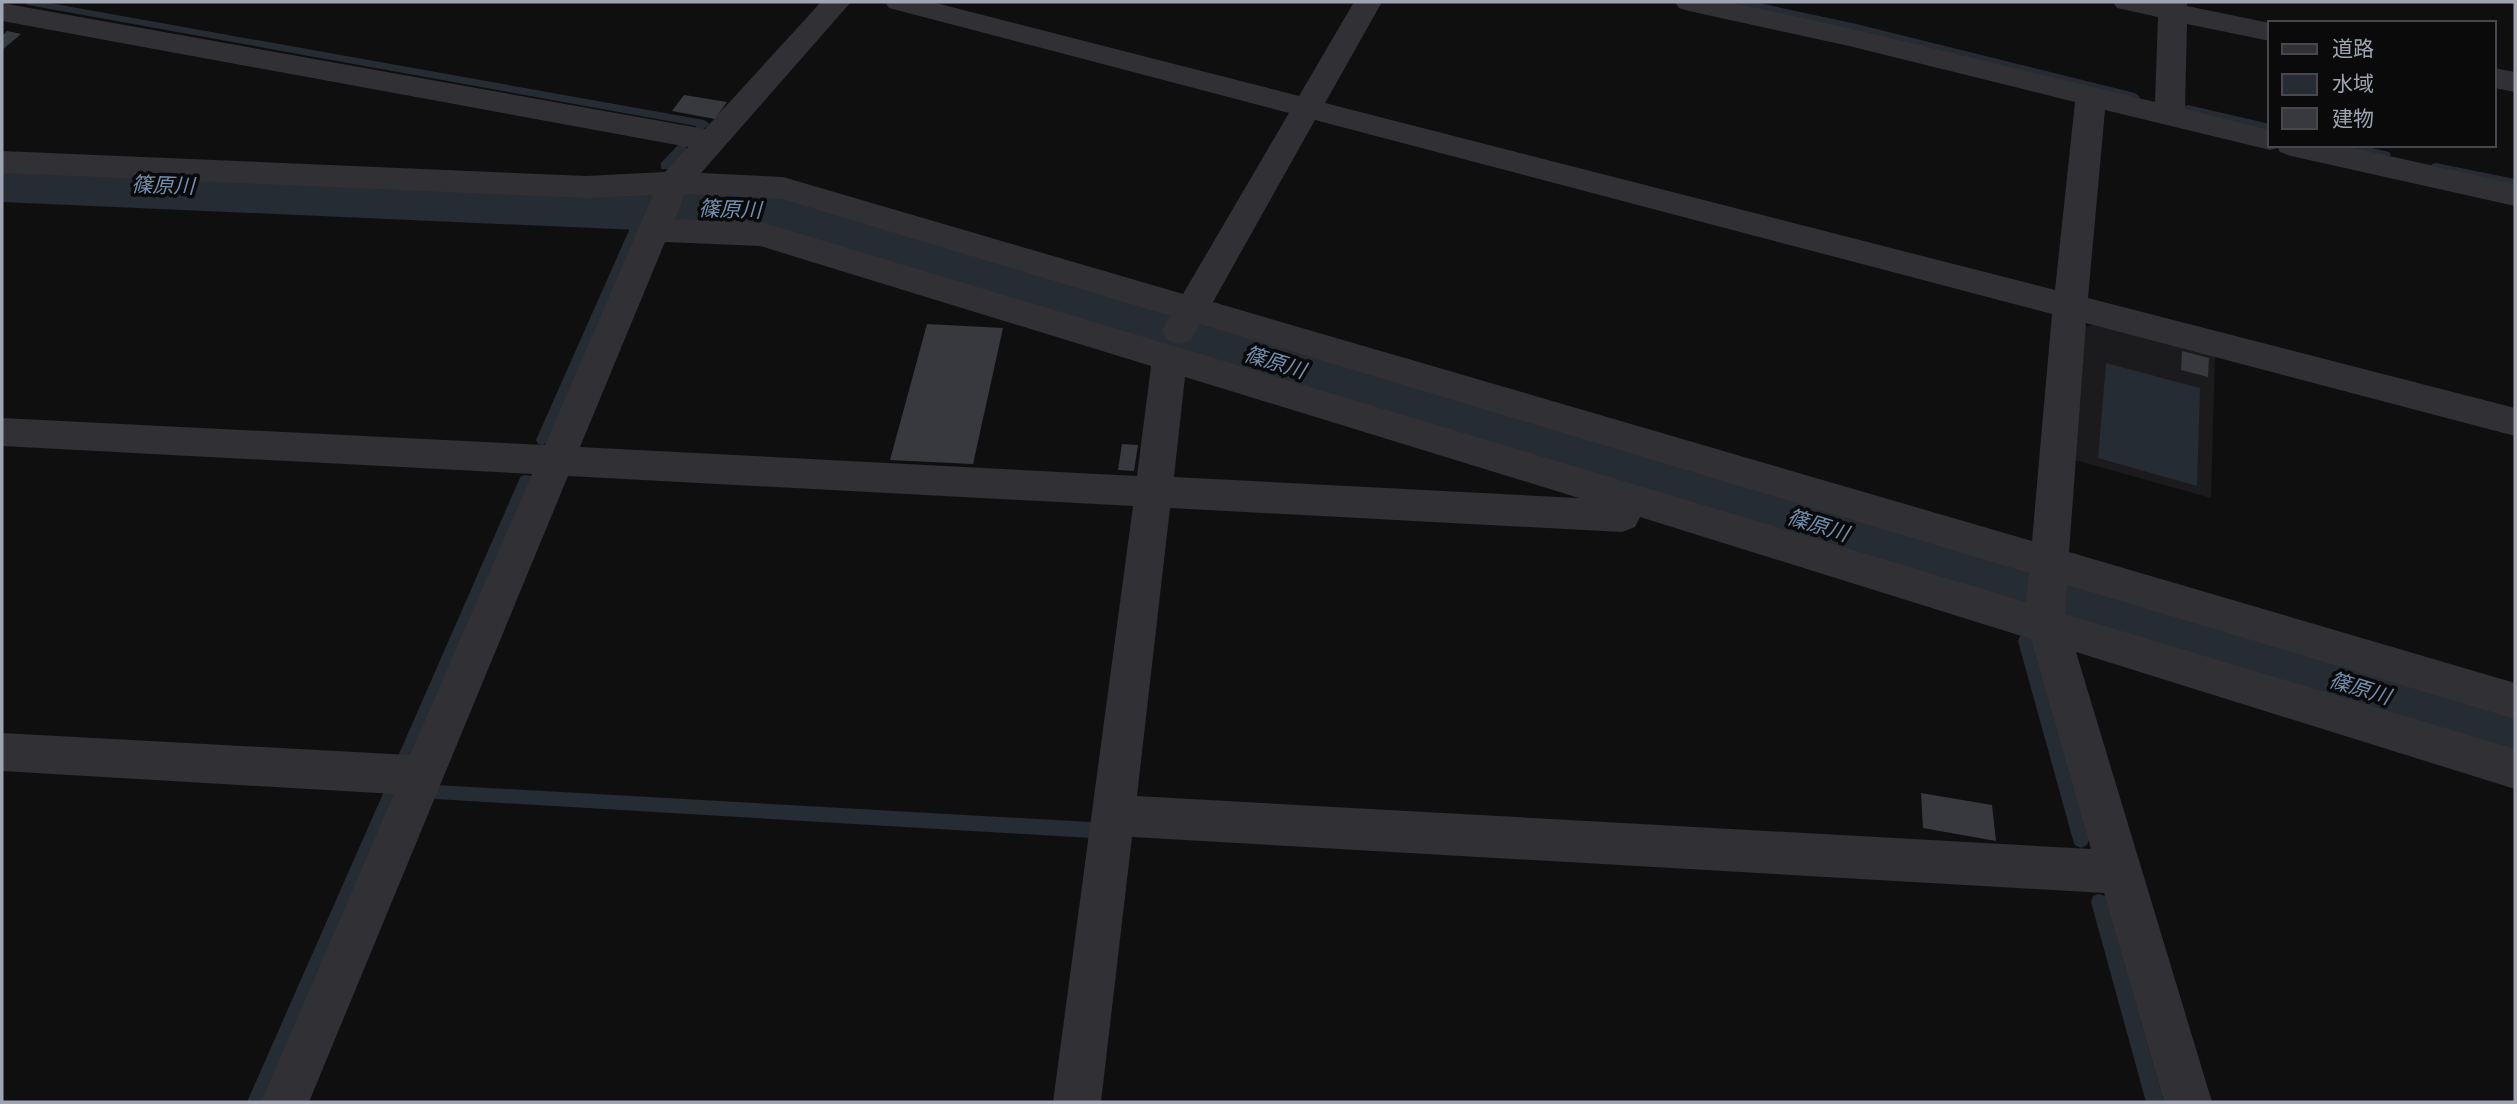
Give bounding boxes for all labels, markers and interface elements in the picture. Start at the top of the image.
legend [2268,21,2496,147]
text: 道路 [2332,34,2374,63]
text: 水域 [2332,69,2374,98]
text: 建物 [2332,104,2374,133]
water label: 篠原川 [131,169,197,201]
water label: 篠原川 [698,193,764,225]
water label: 篠原川 [1241,339,1311,386]
water label: 篠原川 [1784,502,1854,549]
water label: 篠原川 [2326,665,2396,712]

